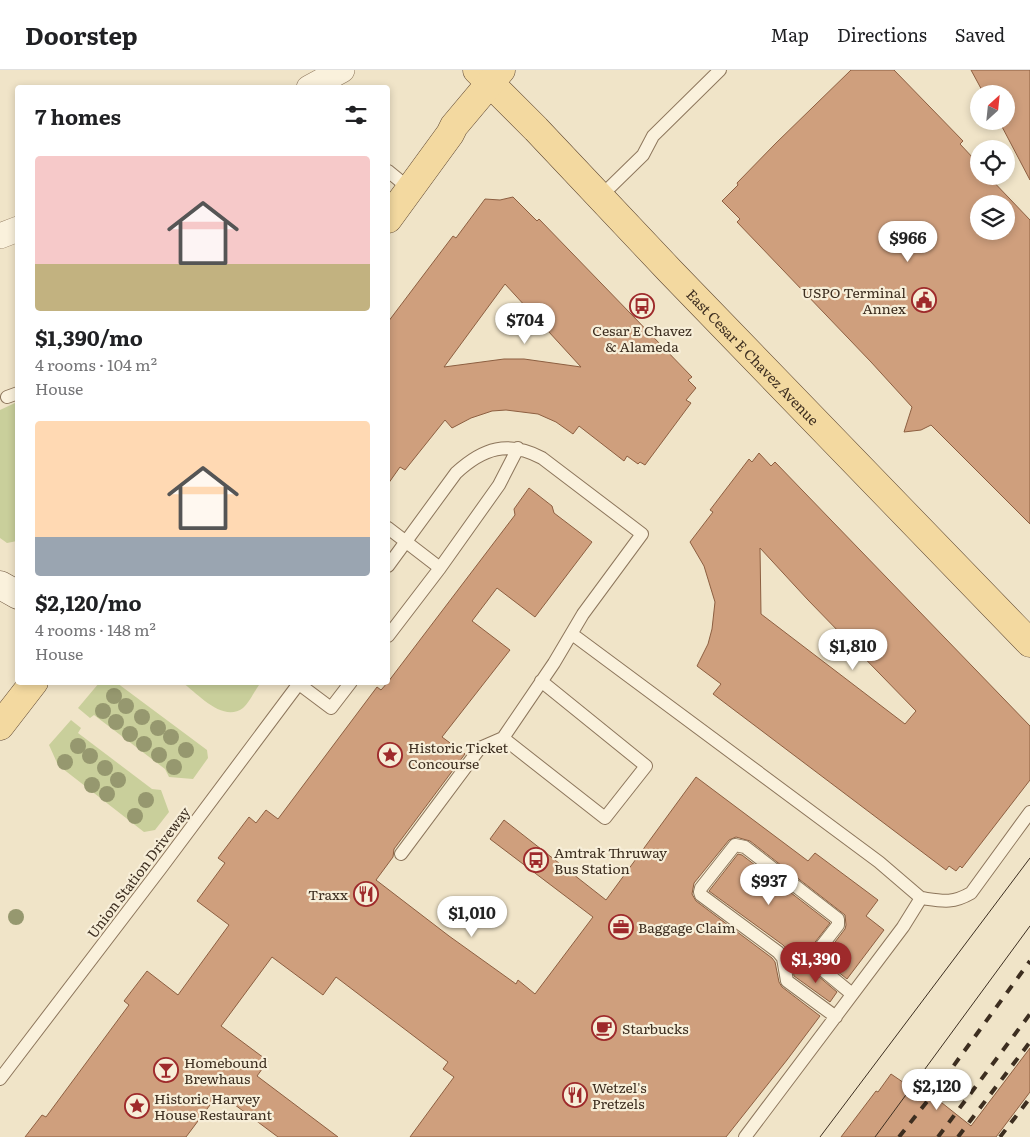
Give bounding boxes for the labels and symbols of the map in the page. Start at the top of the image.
north arrow [970,85,1015,130]
pin: $966 [878,220,938,263]
place label: USPO Terminal Annex [802,282,906,318]
street label: East Cesar E Chavez Avenue [682,284,824,429]
public building icon: USPO Terminal Annex [911,287,937,313]
bus stop icon: Cesar E Chavez & Alameda [629,293,655,319]
pin: $704 [495,302,555,345]
place label: Cesar E Chavez & Alameda [592,320,692,356]
pin: $1,810 [812,628,894,671]
place label: Historic Ticket Concourse [408,737,508,773]
place icon: Historic Ticket Concourse [377,742,403,768]
street label: Union Station Driveway [82,801,195,942]
place label: Amtrak Thruway Bus Station [554,842,668,878]
bus stop icon: Amtrak Thruway Bus Station [523,847,549,873]
pin: $937 [739,864,799,906]
restaurant icon: Traxx [353,881,379,907]
place label: Traxx [308,884,348,904]
pin: $1,010 [431,896,513,938]
office icon: Baggage Claim [608,914,634,940]
place label: Baggage Claim [638,917,736,937]
pin: $1,390 [775,942,857,984]
cafe icon: Starbucks [591,1015,617,1041]
place label: Starbucks [622,1018,689,1038]
place label: Homebound Brewhaus [184,1052,268,1088]
bar icon: Homebound Brewhaus [153,1057,179,1083]
pin: $2,120 [896,1068,978,1111]
place label: Wetzel's Pretzels [592,1077,646,1113]
restaurant icon: Wetzel's Pretzels [562,1082,588,1108]
place label: Historic Harvey House Restaurant [154,1088,272,1124]
place icon: Historic Harvey House Restaurant [124,1093,150,1119]

